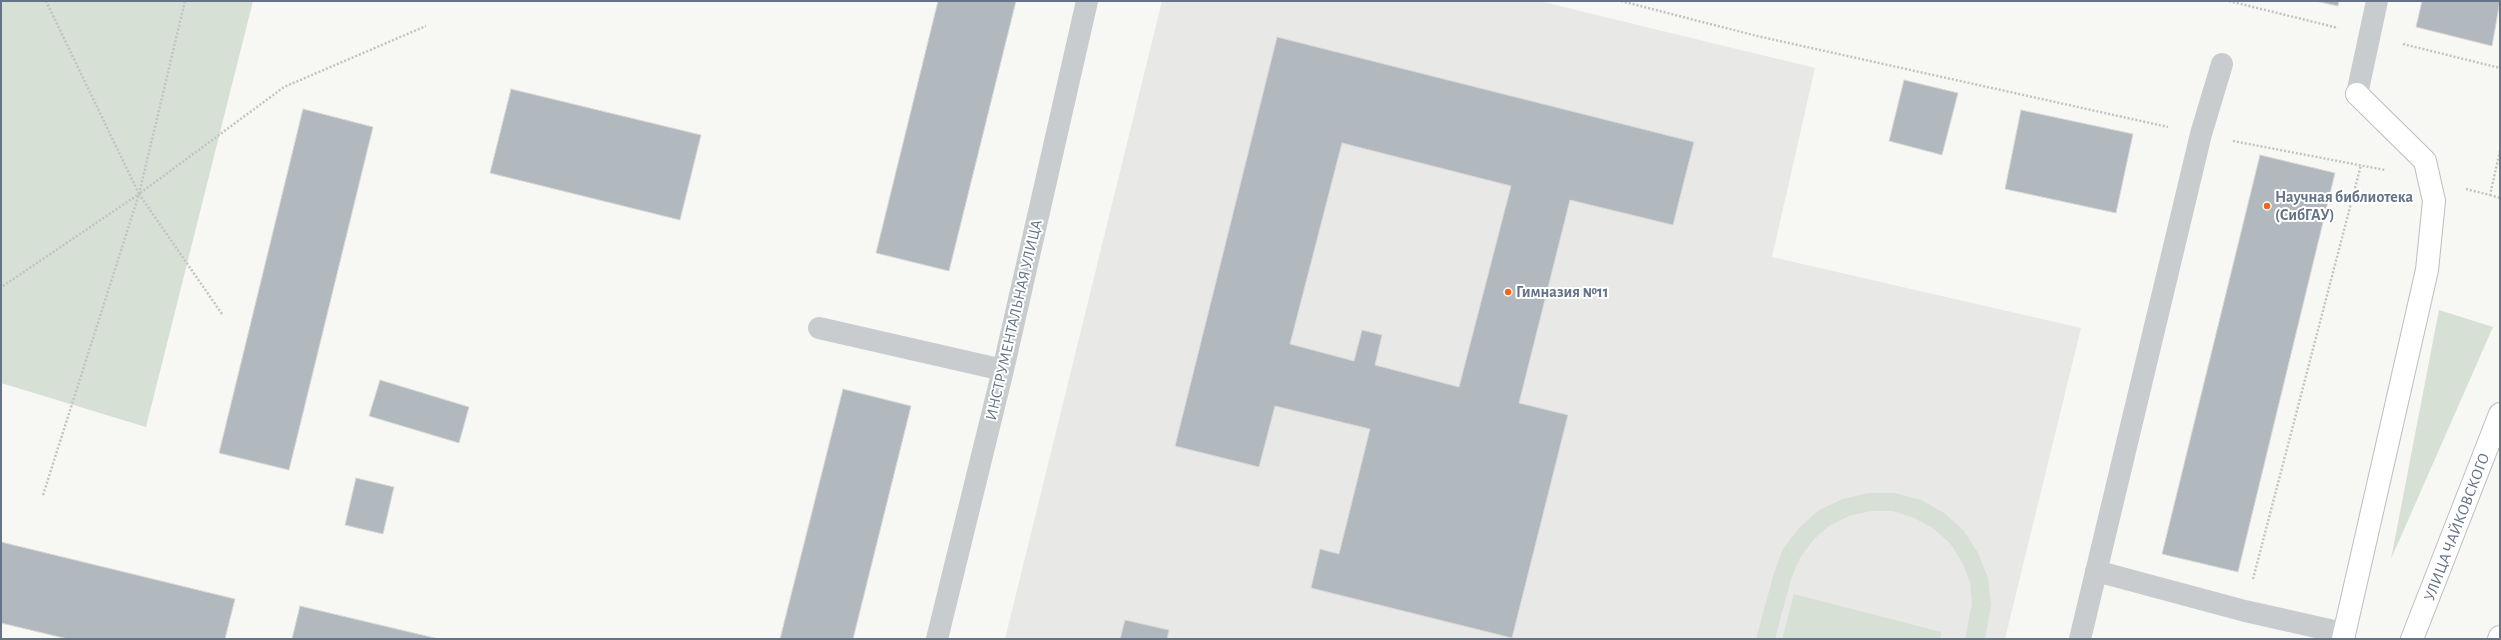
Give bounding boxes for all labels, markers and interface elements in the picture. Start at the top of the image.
place label: Научная библиотека (СибГАУ) [2275,187,2413,225]
marker: Научная библиотека (СибГАУ) [2262,201,2272,211]
street label: ИНСТРУМЕНТАЛЬНАЯ УЛИЦА [982,218,1046,422]
place label: Гимназия №11 [1516,282,1608,302]
marker: Гимназия №11 [1503,287,1513,297]
street label: УЛИЦА ЧАЙКОВСКОГО [2420,450,2494,604]

